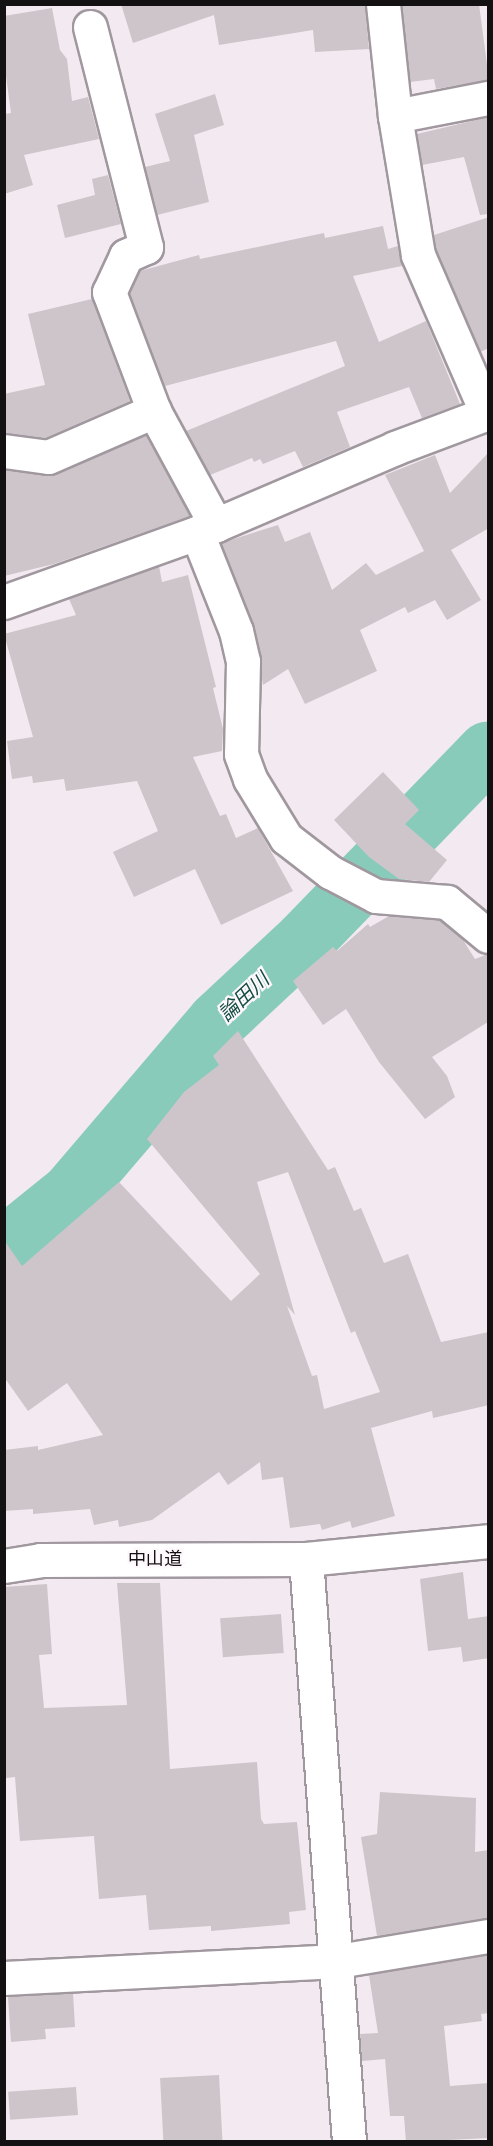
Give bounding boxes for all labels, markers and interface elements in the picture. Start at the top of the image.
water label: 論田川 [214,968,274,1026]
street label: 中山道 [128,1548,182,1570]

